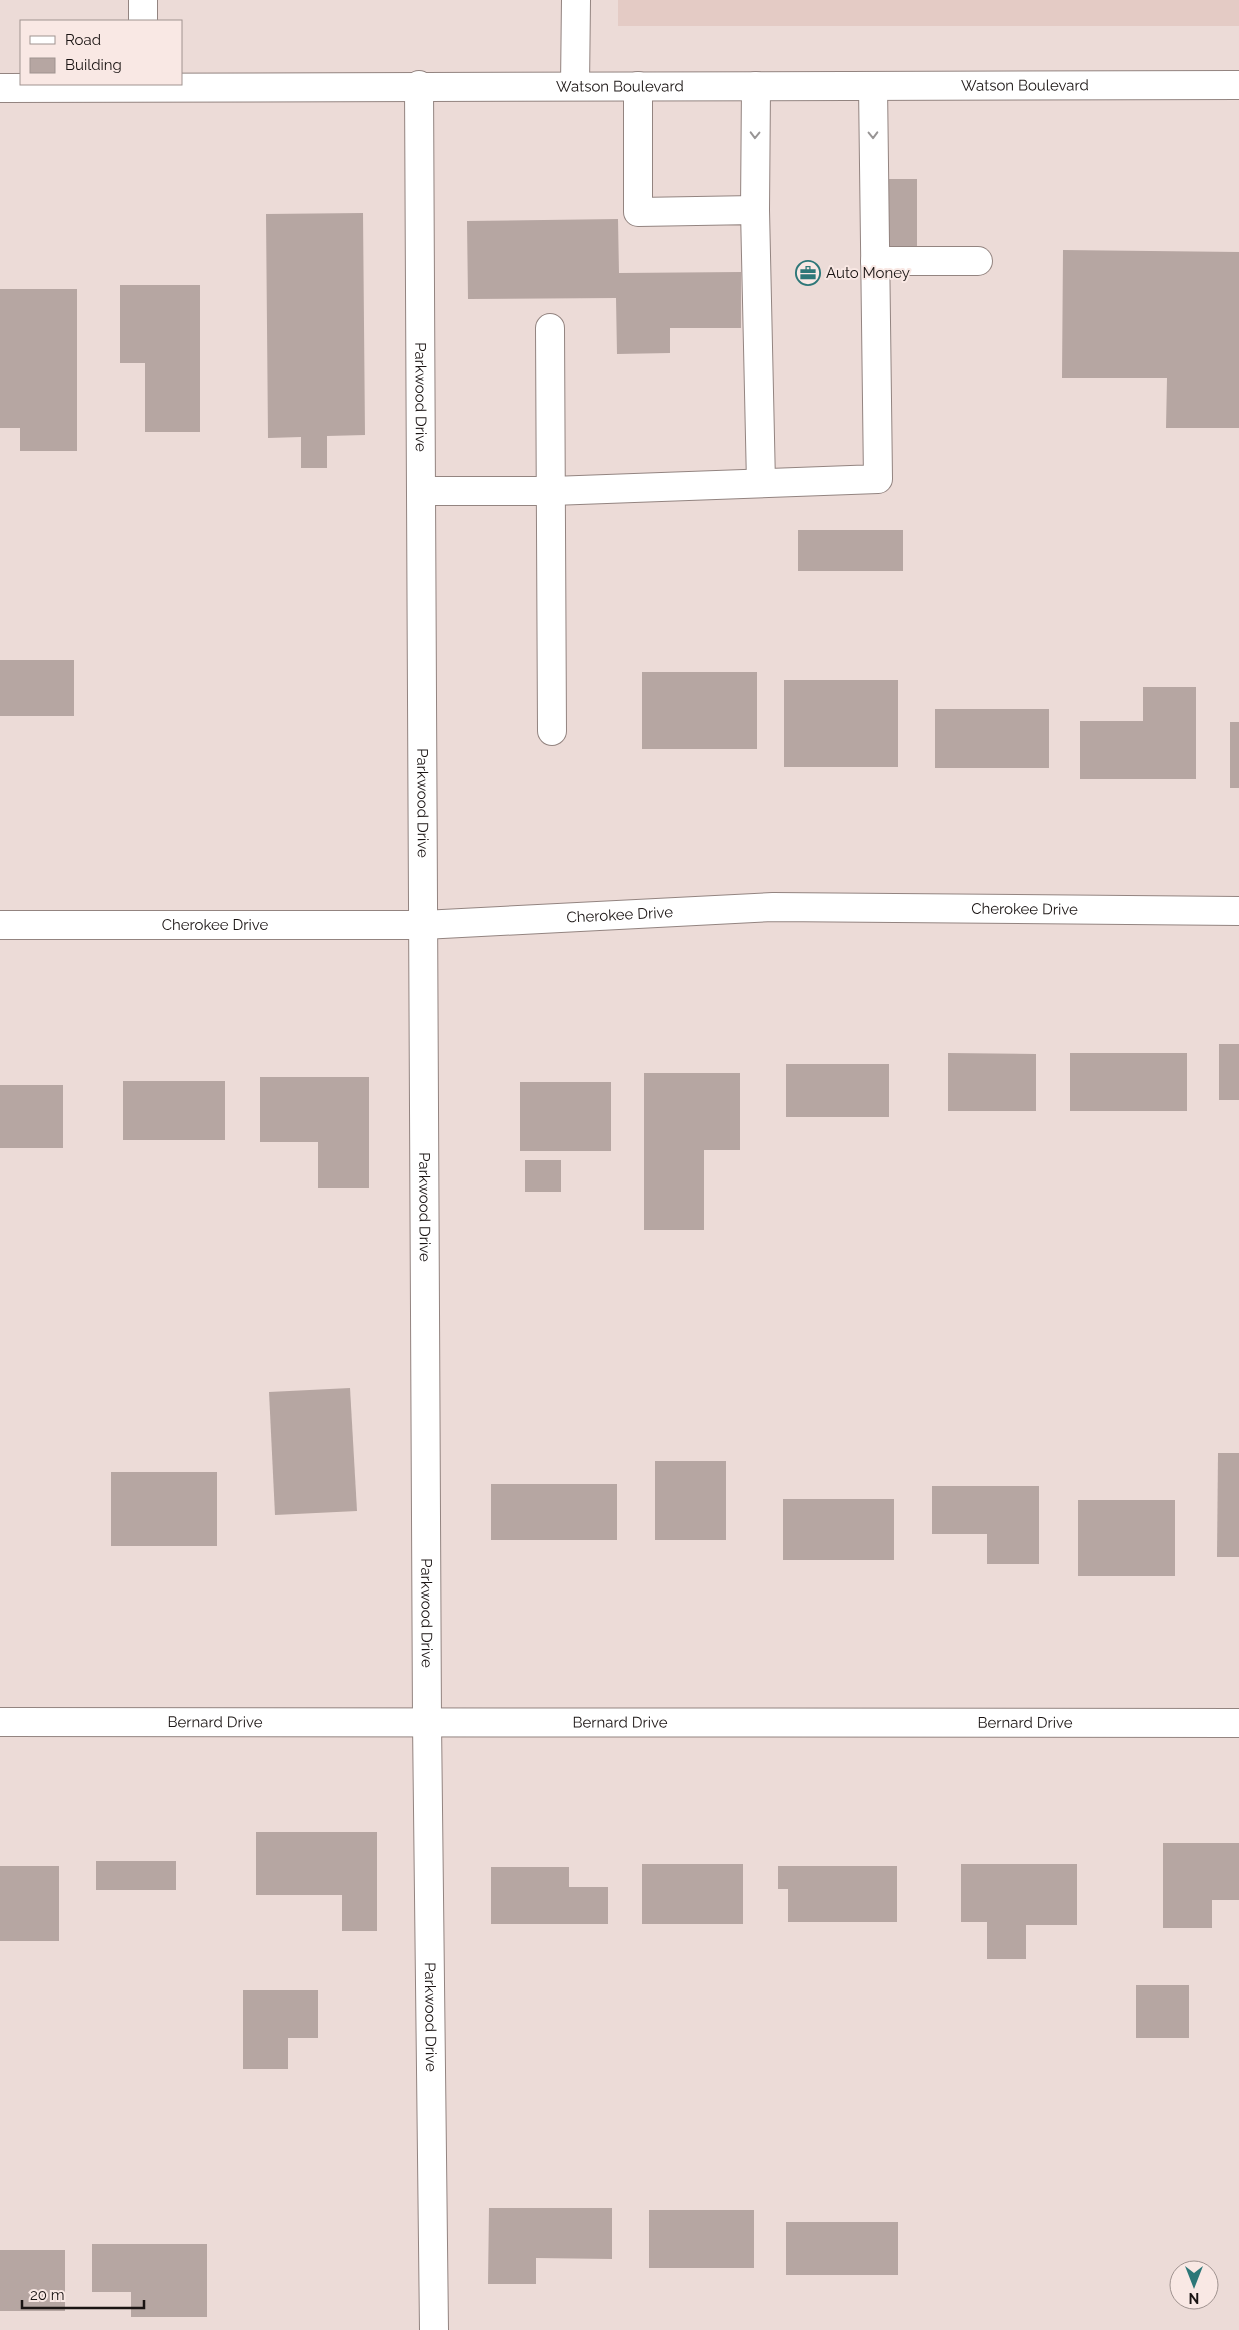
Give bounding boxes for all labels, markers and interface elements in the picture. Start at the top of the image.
legend [20,20,182,85]
text: Road [65,31,101,49]
text: Building [65,56,122,74]
street label: Watson Boulevard [961,76,1089,95]
street label: Watson Boulevard [556,77,684,96]
one-way arrow [750,132,760,139]
one-way arrow [868,132,878,139]
office icon: Auto Money [795,260,821,286]
place label: Auto Money [826,264,910,282]
street label: Parkwood Drive [411,342,430,452]
street label: Parkwood Drive [413,748,432,858]
street label: Cherokee Drive [971,900,1078,919]
street label: Cherokee Drive [566,903,674,927]
street label: Cherokee Drive [162,916,269,934]
street label: Parkwood Drive [415,1152,434,1262]
street label: Parkwood Drive [417,1558,436,1668]
street label: Bernard Drive [167,1713,263,1731]
street label: Bernard Drive [572,1713,668,1732]
street label: Bernard Drive [977,1714,1073,1732]
street label: Parkwood Drive [421,1962,440,2072]
north arrow [1169,2260,1219,2310]
scale bar [22,2278,145,2310]
text: 20 m [30,2286,65,2304]
text: N [1189,2290,1199,2306]

